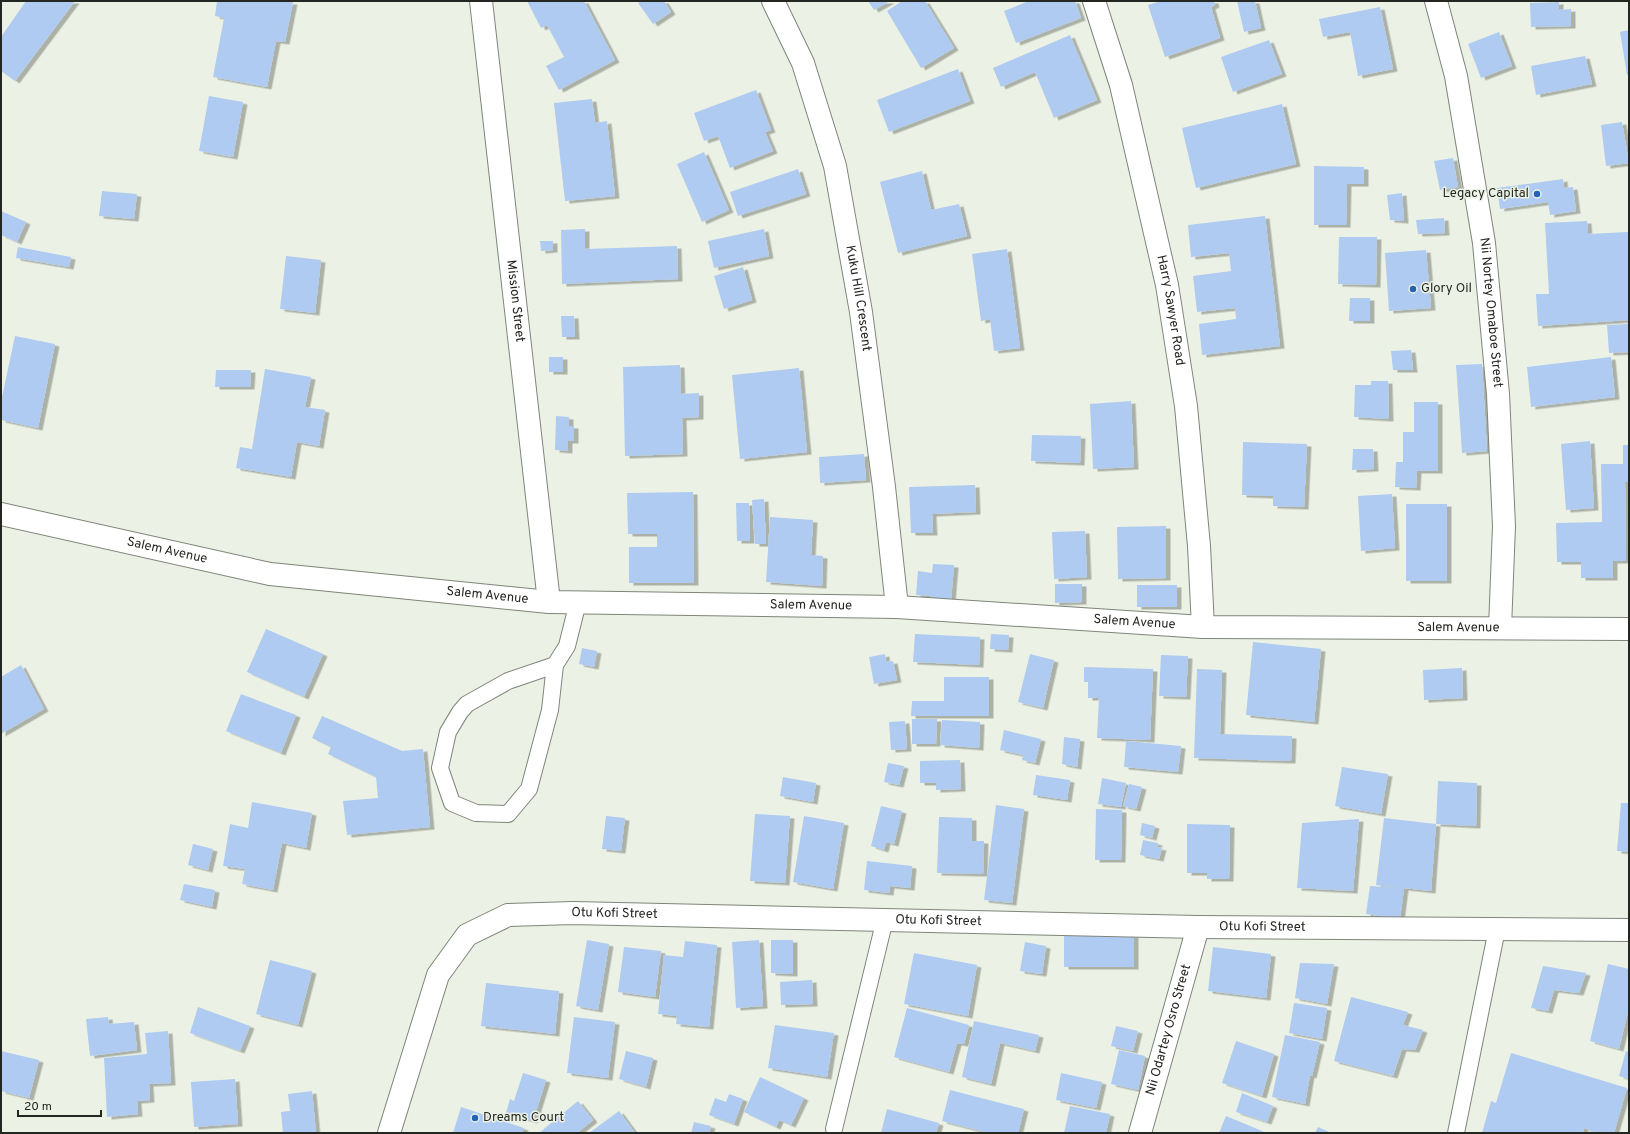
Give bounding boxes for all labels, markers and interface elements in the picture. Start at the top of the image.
place label: Legacy Capital [1442,186,1529,202]
marker: Legacy Capital [1532,189,1542,199]
street label: Nii Nortey Omaboe Street [1475,237,1505,388]
street label: Kuku Hill Crescent [841,244,874,352]
street label: Harry Sawyer Road [1152,254,1188,367]
street label: Mission Street [502,259,528,343]
place label: Glory Oil [1421,281,1472,297]
marker: Glory Oil [1408,284,1418,294]
street label: Salem Avenue [125,534,209,568]
street label: Salem Avenue [446,584,529,608]
street label: Salem Avenue [770,597,852,614]
street label: Salem Avenue [1093,612,1176,633]
street label: Salem Avenue [1417,620,1499,636]
street label: Otu Kofi Street [571,905,658,923]
street label: Otu Kofi Street [895,912,982,930]
street label: Otu Kofi Street [1219,919,1306,936]
street label: Nii Odartey Osro Street [1143,963,1195,1097]
scale bar [18,1092,101,1118]
text: 20 m [24,1099,52,1115]
place label: Dreams Court [483,1110,564,1126]
marker: Dreams Court [470,1113,480,1123]

